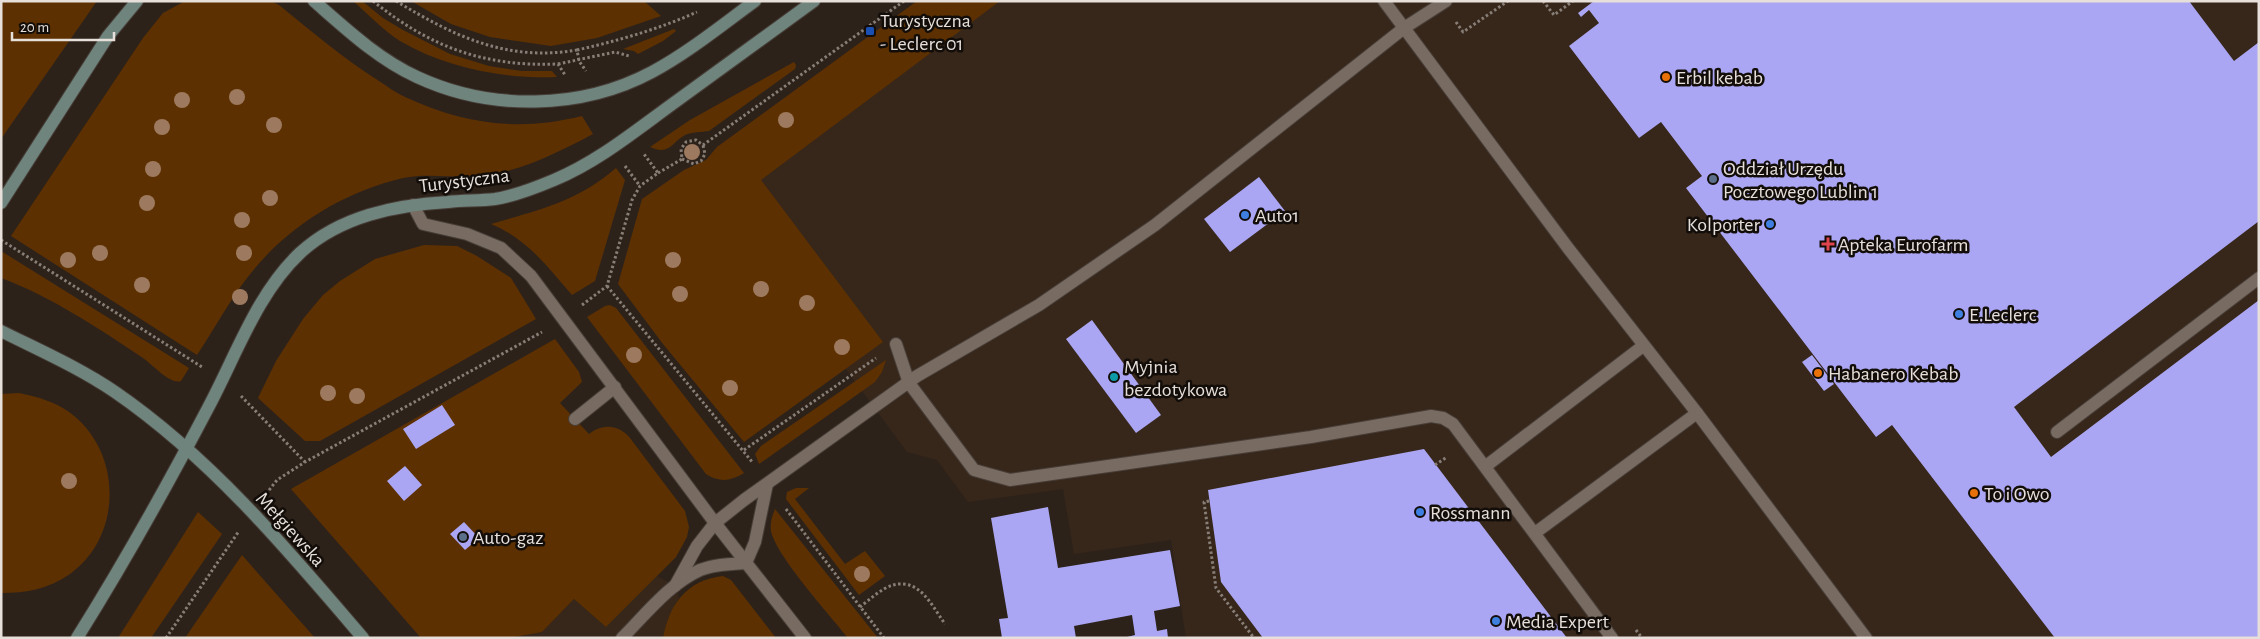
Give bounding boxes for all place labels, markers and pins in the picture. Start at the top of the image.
place label: Turystyczna - Leclerc 01 [880,11,971,54]
marker: Turystyczna - Leclerc 01 [864,25,876,37]
place label: Erbil kebab [1676,68,1763,88]
marker: Erbil kebab [1660,71,1672,83]
place label: Oddział Urzędu Pocztowego Lublin 1 [1723,159,1878,202]
marker: Oddział Urzędu Pocztowego Lublin 1 [1707,173,1719,185]
place label: Auto1 [1255,206,1299,226]
marker: Auto1 [1239,209,1251,221]
place label: Kolporter [1687,215,1761,235]
marker: Kolporter [1764,218,1776,230]
place label: Apteka Eurofarm [1838,235,1968,255]
marker: Apteka Eurofarm [1822,238,1834,250]
place label: E.Leclerc [1969,305,2037,325]
marker: E.Leclerc [1953,308,1965,320]
place label: Myjnia bezdotykowa [1124,357,1227,400]
place label: Habanero Kebab [1828,364,1958,384]
marker: Habanero Kebab [1812,367,1824,379]
marker: Myjnia bezdotykowa [1108,371,1120,383]
place label: To i Owo [1984,484,2049,504]
marker: To i Owo [1968,487,1980,499]
place label: Rossmann [1430,503,1510,523]
marker: Rossmann [1414,506,1426,518]
place label: Auto-gaz [473,528,543,548]
marker: Auto-gaz [457,531,469,543]
place label: Media Expert [1506,612,1610,632]
marker: Media Expert [1490,615,1502,627]

